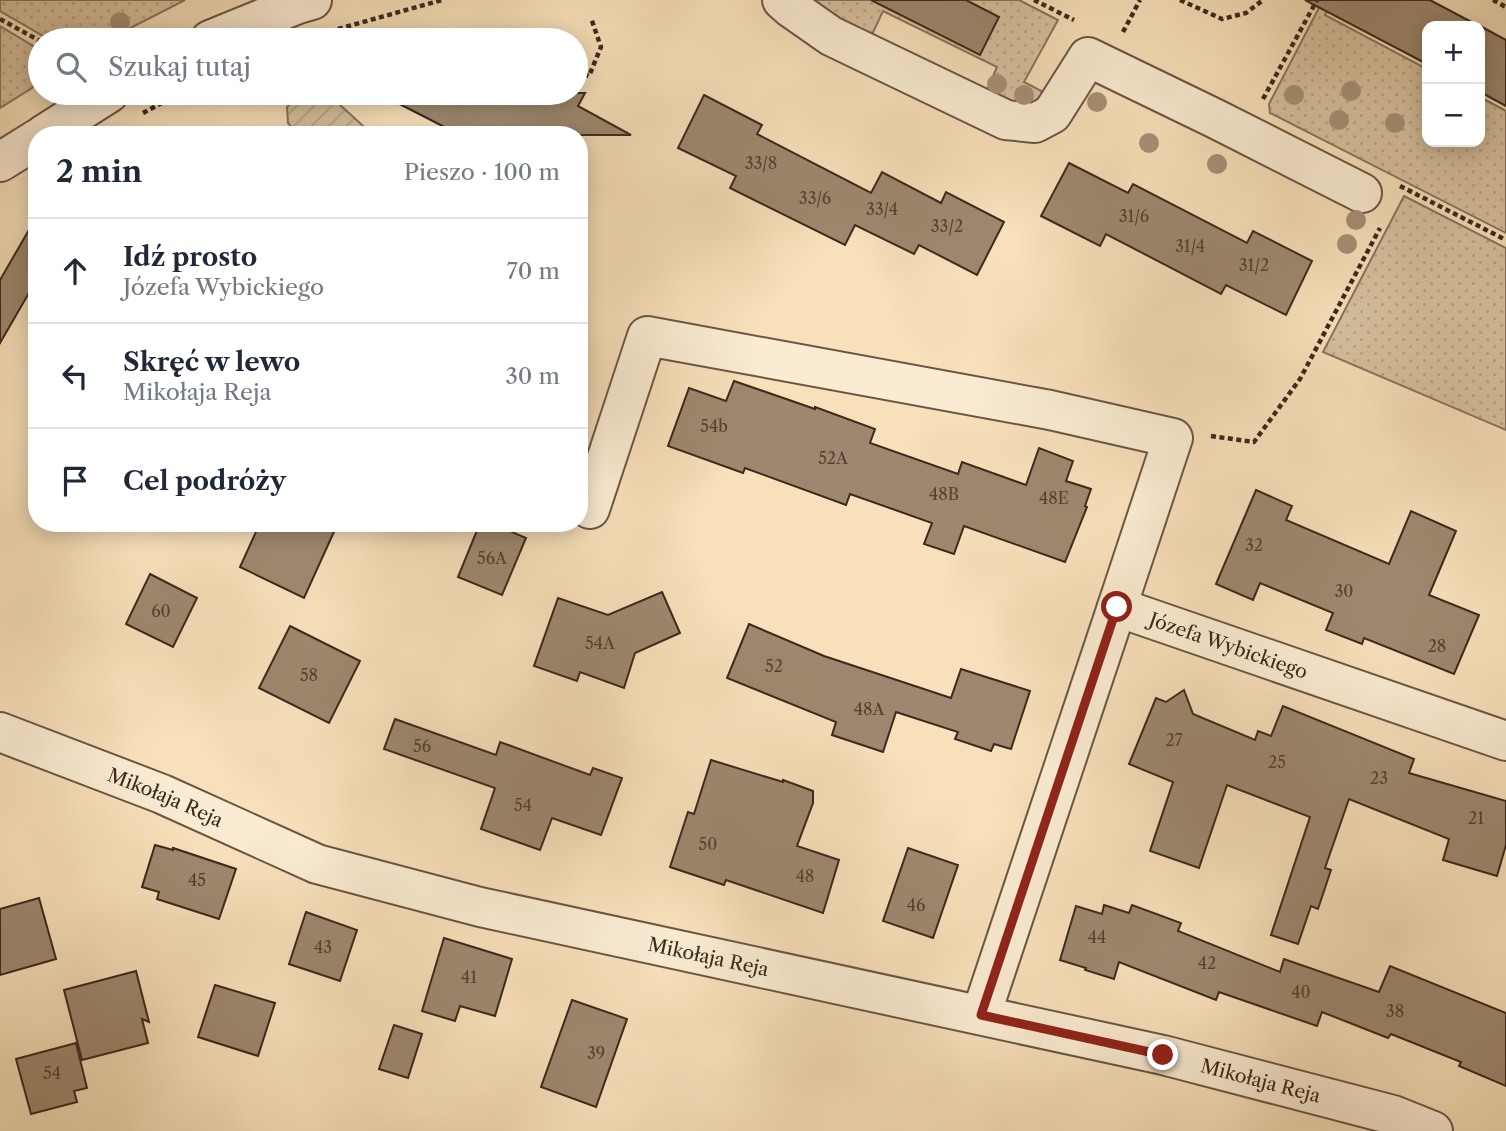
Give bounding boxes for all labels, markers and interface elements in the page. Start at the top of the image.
map controls [1422,21,1485,147]
button: + [1422,21,1485,84]
search box [28,28,588,105]
icon: search [52,48,90,86]
text: Szukaj tutaj [108,51,251,83]
button: − [1422,84,1485,147]
text: 2 min [56,153,142,190]
house number: 33/8 [745,153,777,173]
text: Pieszo · 100 m [404,158,560,186]
house number: 33/6 [799,188,831,208]
house number: 33/4 [866,199,898,219]
house number: 31/6 [1119,206,1149,226]
house number: 33/2 [931,216,963,236]
house number: 31/4 [1175,236,1205,256]
text: Idź prosto [123,241,257,273]
icon: ahead [56,252,94,290]
house number: 31/2 [1239,255,1269,275]
text: 70 m [507,257,560,285]
text: Józefa Wybickiego [123,273,324,301]
text: Skręć w lewo [123,346,300,378]
icon: left [56,357,94,395]
text: 30 m [505,362,560,390]
text: Mikołaja Reja [123,378,272,406]
house number: 54b [700,416,728,436]
house number: 52A [818,448,849,468]
icon: arrive [56,462,94,500]
text: Cel podróży [123,465,286,497]
house number: 48B [929,484,959,504]
house number: 48E [1039,488,1069,508]
house number: 32 [1245,535,1263,555]
house number: 56A [477,548,508,568]
house number: 30 [1335,581,1353,601]
route start [1101,591,1132,622]
house number: 60 [151,601,171,621]
street label: Józefa Wybickiego [1143,607,1311,684]
house number: 54A [585,633,616,653]
house number: 28 [1428,636,1446,656]
house number: 52 [765,656,783,676]
house number: 58 [300,665,318,685]
house number: 48A [854,699,885,719]
house number: 27 [1165,730,1183,750]
house number: 56 [413,736,431,756]
house number: 25 [1268,752,1286,772]
street label: Mikołaja Reja [105,763,227,832]
house number: 23 [1370,768,1388,788]
house number: 54 [514,795,532,815]
house number: 21 [1468,808,1484,828]
house number: 50 [699,834,717,854]
house number: 48 [796,866,814,886]
house number: 45 [188,870,206,890]
house number: 46 [907,895,925,915]
house number: 44 [1088,927,1106,947]
street label: Mikołaja Reja [646,933,771,981]
house number: 43 [314,937,332,957]
house number: 42 [1198,953,1216,973]
house number: 41 [461,967,477,987]
house number: 40 [1291,982,1311,1002]
house number: 38 [1386,1001,1404,1021]
route end [1147,1039,1178,1070]
house number: 39 [587,1043,605,1063]
street label: Mikołaja Reja [1198,1054,1323,1108]
house number: 54 [43,1063,61,1083]

